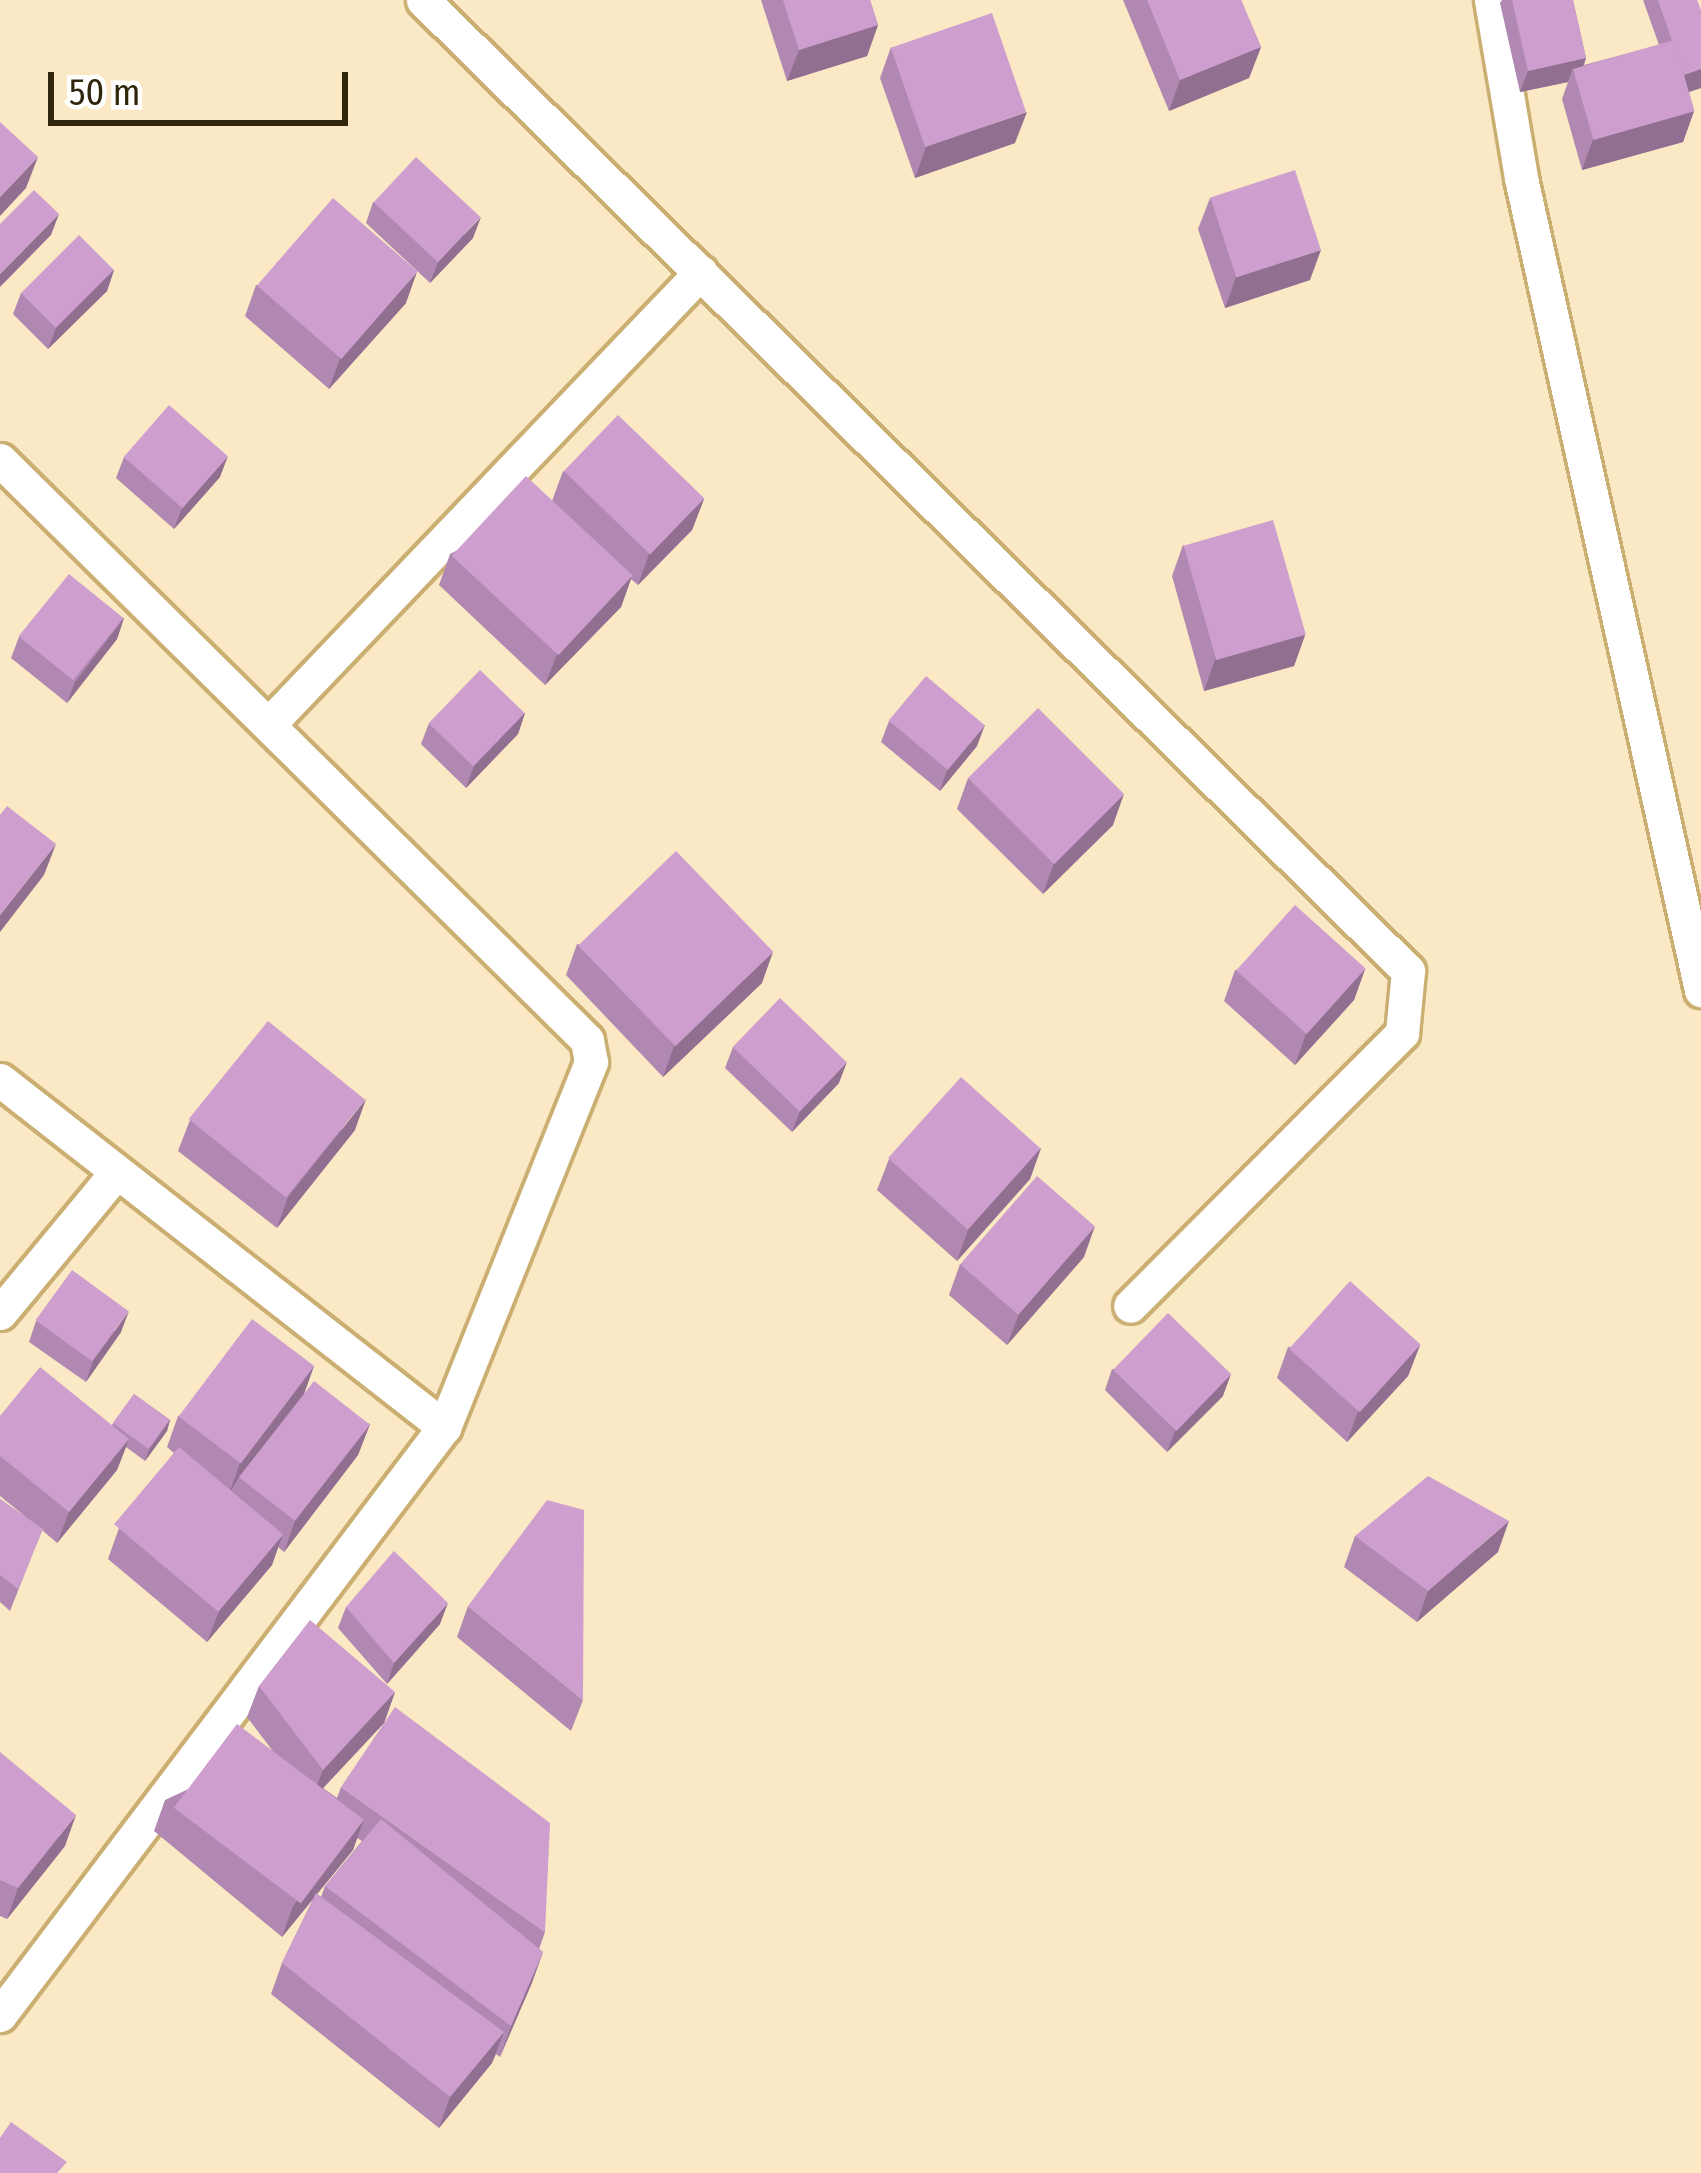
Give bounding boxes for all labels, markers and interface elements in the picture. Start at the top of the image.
scale bar [54,48,354,122]
text: 50 m [69,71,140,115]

